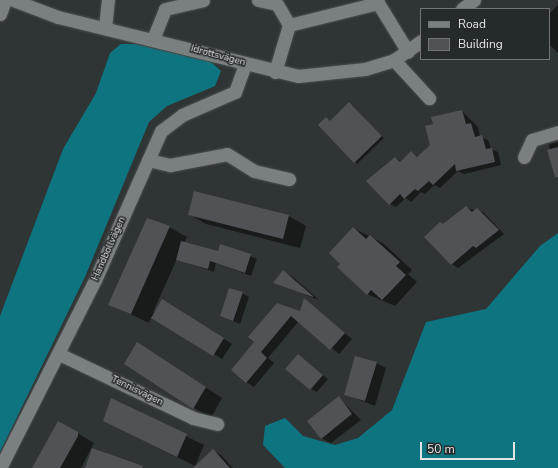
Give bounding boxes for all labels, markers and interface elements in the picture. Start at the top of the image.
legend [420,8,550,60]
text: Road [458,16,486,32]
text: Building [458,36,503,52]
street label: Idrottsvägen [189,43,247,69]
street label: Handbollvägen [90,215,128,283]
street label: Tennisvägen [109,373,165,409]
scale bar [422,434,517,460]
text: 50 m [427,441,455,457]

